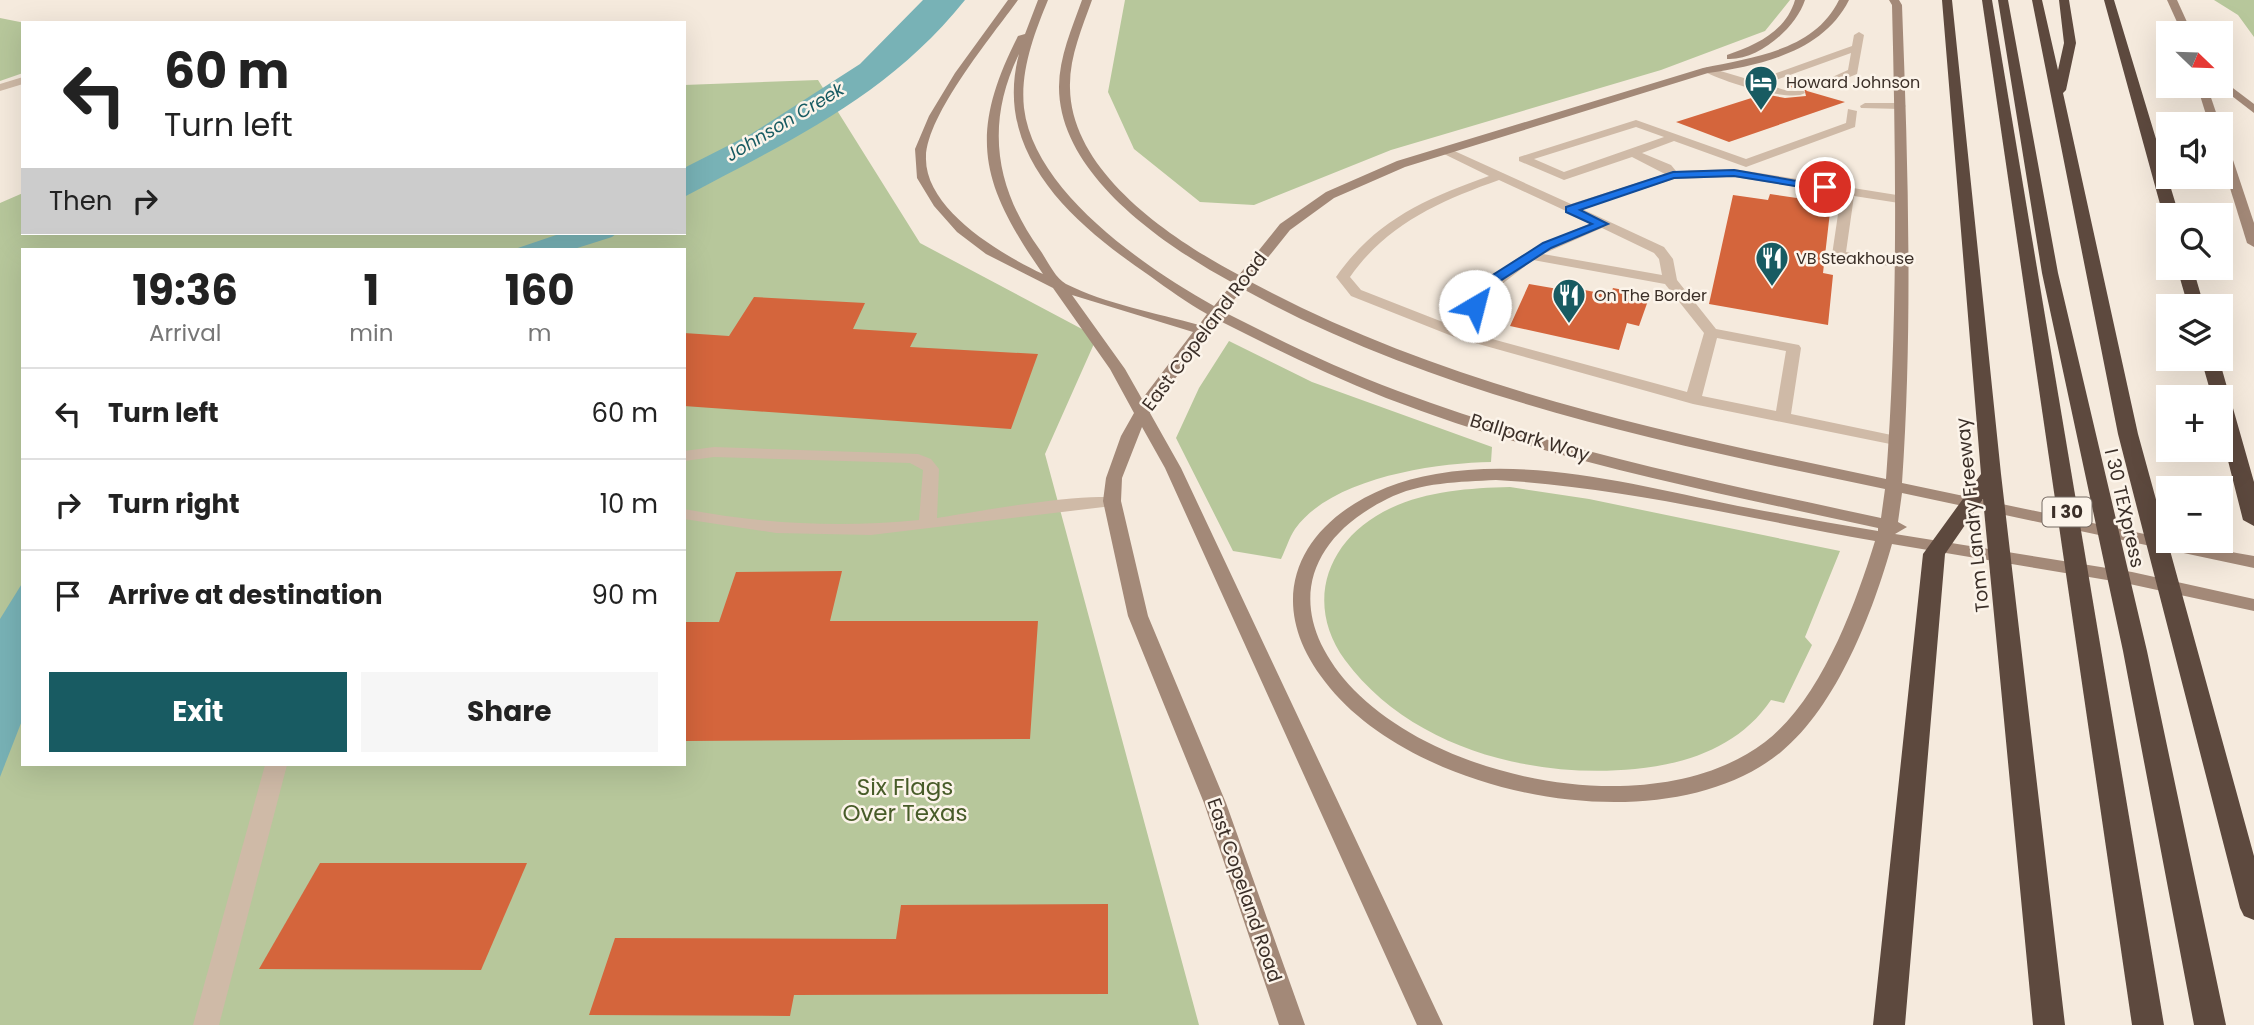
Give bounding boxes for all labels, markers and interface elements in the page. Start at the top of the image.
north arrow [2156,21,2233,98]
map controls [2156,21,2233,553]
text: 60 m [164,37,289,105]
icon: left [49,49,140,140]
hotel icon: Howard Johnson [1742,63,1780,112]
place label: Howard Johnson [1786,71,1920,94]
water label: Johnson Creek [721,76,849,167]
text: Turn left [164,102,293,147]
button: sound [2156,112,2233,189]
pin [1795,157,1855,217]
icon: arrive [1806,168,1844,206]
icon: right [126,182,164,220]
text: Then [49,183,112,219]
button: search [2156,203,2233,280]
restaurant icon: VB Steakhouse [1753,239,1791,288]
street label: East Copeland Road [1136,246,1273,416]
place label: VB Steakhouse [1796,247,1914,270]
text: 19:36 [132,261,238,320]
text: 1 [363,261,379,320]
text: 160 [505,261,575,320]
position arrow [1438,269,1512,343]
restaurant icon: On The Border [1550,276,1588,325]
place label: On The Border [1594,284,1707,307]
button: layers [2156,294,2233,371]
text: Arrival [149,317,221,349]
text: min [349,317,393,349]
text: m [528,317,552,349]
button: + [2156,385,2233,462]
icon: left [49,395,87,433]
text: Turn left [108,395,219,431]
text: 60 m [591,395,658,431]
street label: Ballpark Way [1467,407,1593,469]
street label: Tom Landry Freeway [1949,416,1996,613]
street label: I 30 TEXpress [2098,446,2151,570]
button: − [2156,476,2233,553]
icon: right [49,486,87,524]
text: Turn right [108,486,240,522]
text: 10 m [600,486,658,522]
road number: I 30 [2042,498,2092,526]
icon: arrive [49,577,87,615]
text: Arrive at destination [108,577,383,613]
text: 90 m [592,577,658,613]
button: Exit [49,672,347,752]
button: Share [361,672,658,752]
park label: Six Flags Over Texas [842,771,968,829]
street label: East Copeland Road [1200,795,1289,986]

